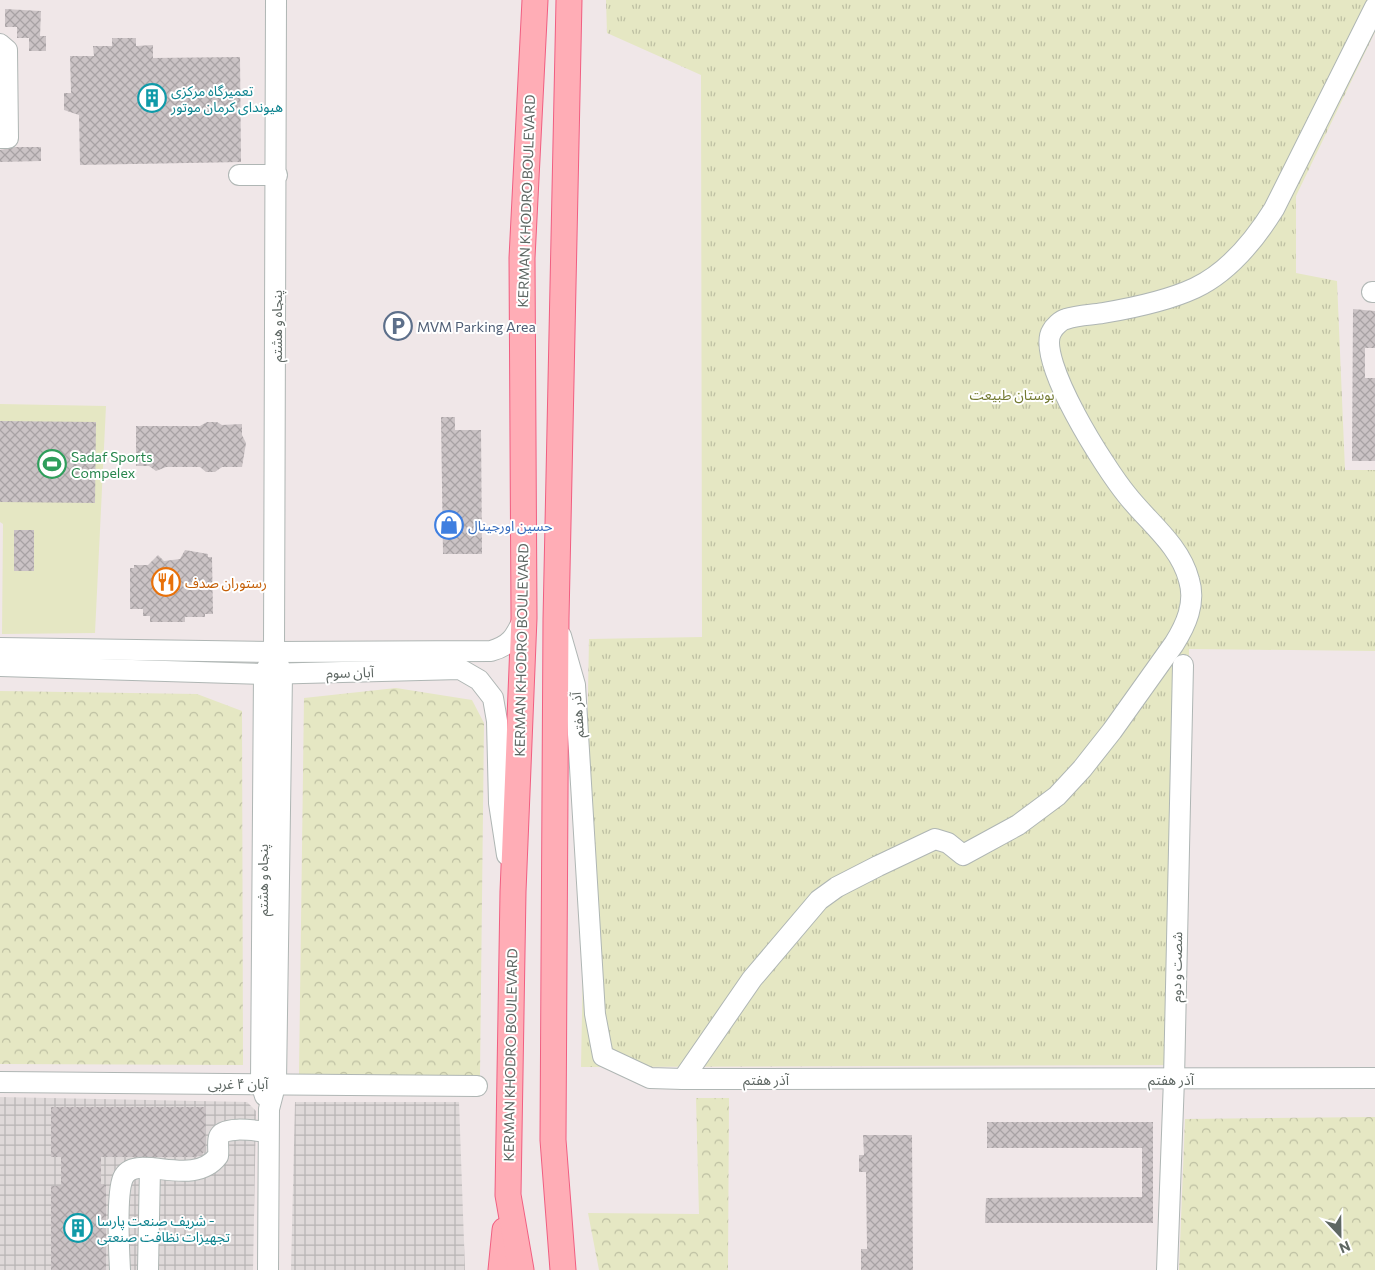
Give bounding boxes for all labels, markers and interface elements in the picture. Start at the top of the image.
place label: تعمیرگاه مرکزی هیوندای کرمان موتور [170,82,283,116]
building icon: تعمیرگاه مرکزی هیوندای کرمان موتور [137,83,167,113]
street label: KERMAN KHODRO BOULEVARD [514,94,538,308]
street label: پنجاه و هشتم [268,290,288,362]
parking icon: MVM Parking Area [383,311,413,341]
place label: MVM Parking Area [417,318,536,335]
park label: بوستان طبیعت [969,386,1055,404]
place label: Sadaf Sports Compelex [71,448,153,481]
sports icon: Sadaf Sports Compelex [37,449,67,479]
shop icon: حسین اورجینال [434,510,464,540]
place label: حسین اورجینال [468,517,553,535]
street label: KERMAN KHODRO BOULEVARD [511,543,531,757]
restaurant icon: رستوران صدف [151,567,181,597]
place label: رستوران صدف [185,574,267,592]
street label: آبان سوم [326,663,375,684]
street label: آذر هفتم [567,690,590,738]
street label: پنجاه و هشتم [254,844,274,916]
street label: شصت و دوم [1167,931,1188,1003]
street label: KERMAN KHODRO BOULEVARD [500,948,520,1162]
street label: آذر هفتم [743,1071,790,1091]
street label: آذر هفتم [1148,1071,1195,1091]
street label: آبان ۴ غربی [208,1075,269,1093]
north arrow [1315,1210,1365,1260]
place label: شریف صنعت پارسا - تجهیزات نظافت صنعتی [97,1212,230,1246]
building icon: شریف صنعت پارسا - تجهیزات نظافت صنعتی [63,1213,93,1243]
text: N [1337,1238,1353,1257]

